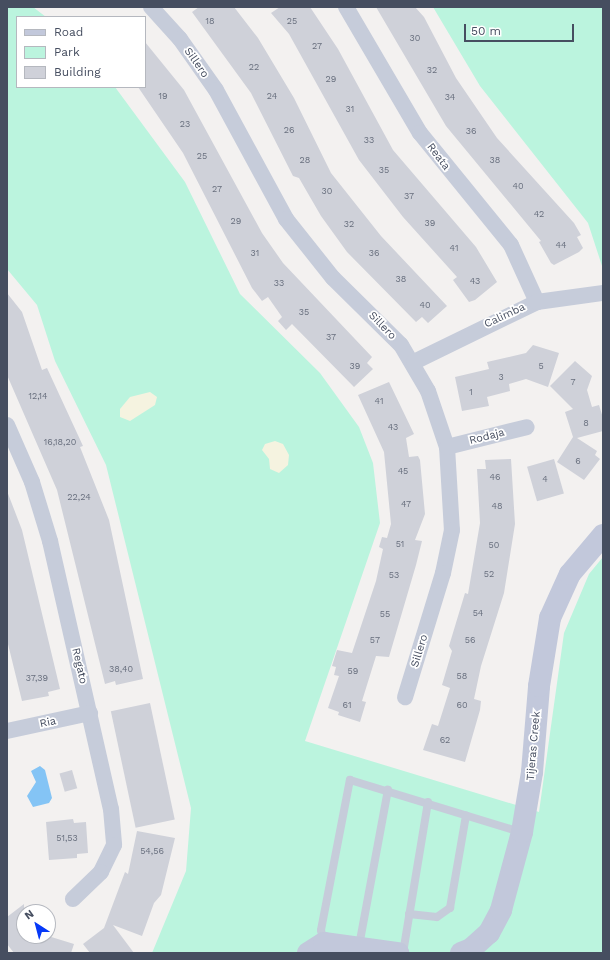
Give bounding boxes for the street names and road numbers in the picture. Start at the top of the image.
street label: Sillero [181,45,211,81]
street label: Reata [424,141,452,173]
street label: Calimba [482,301,528,331]
street label: Sillero [365,309,399,343]
street label: Rodaja [468,426,506,448]
street label: Sillero [409,633,431,669]
street label: Regato [68,647,90,685]
street label: Tijeras Creek [524,711,544,781]
street label: Ria [39,715,57,731]

